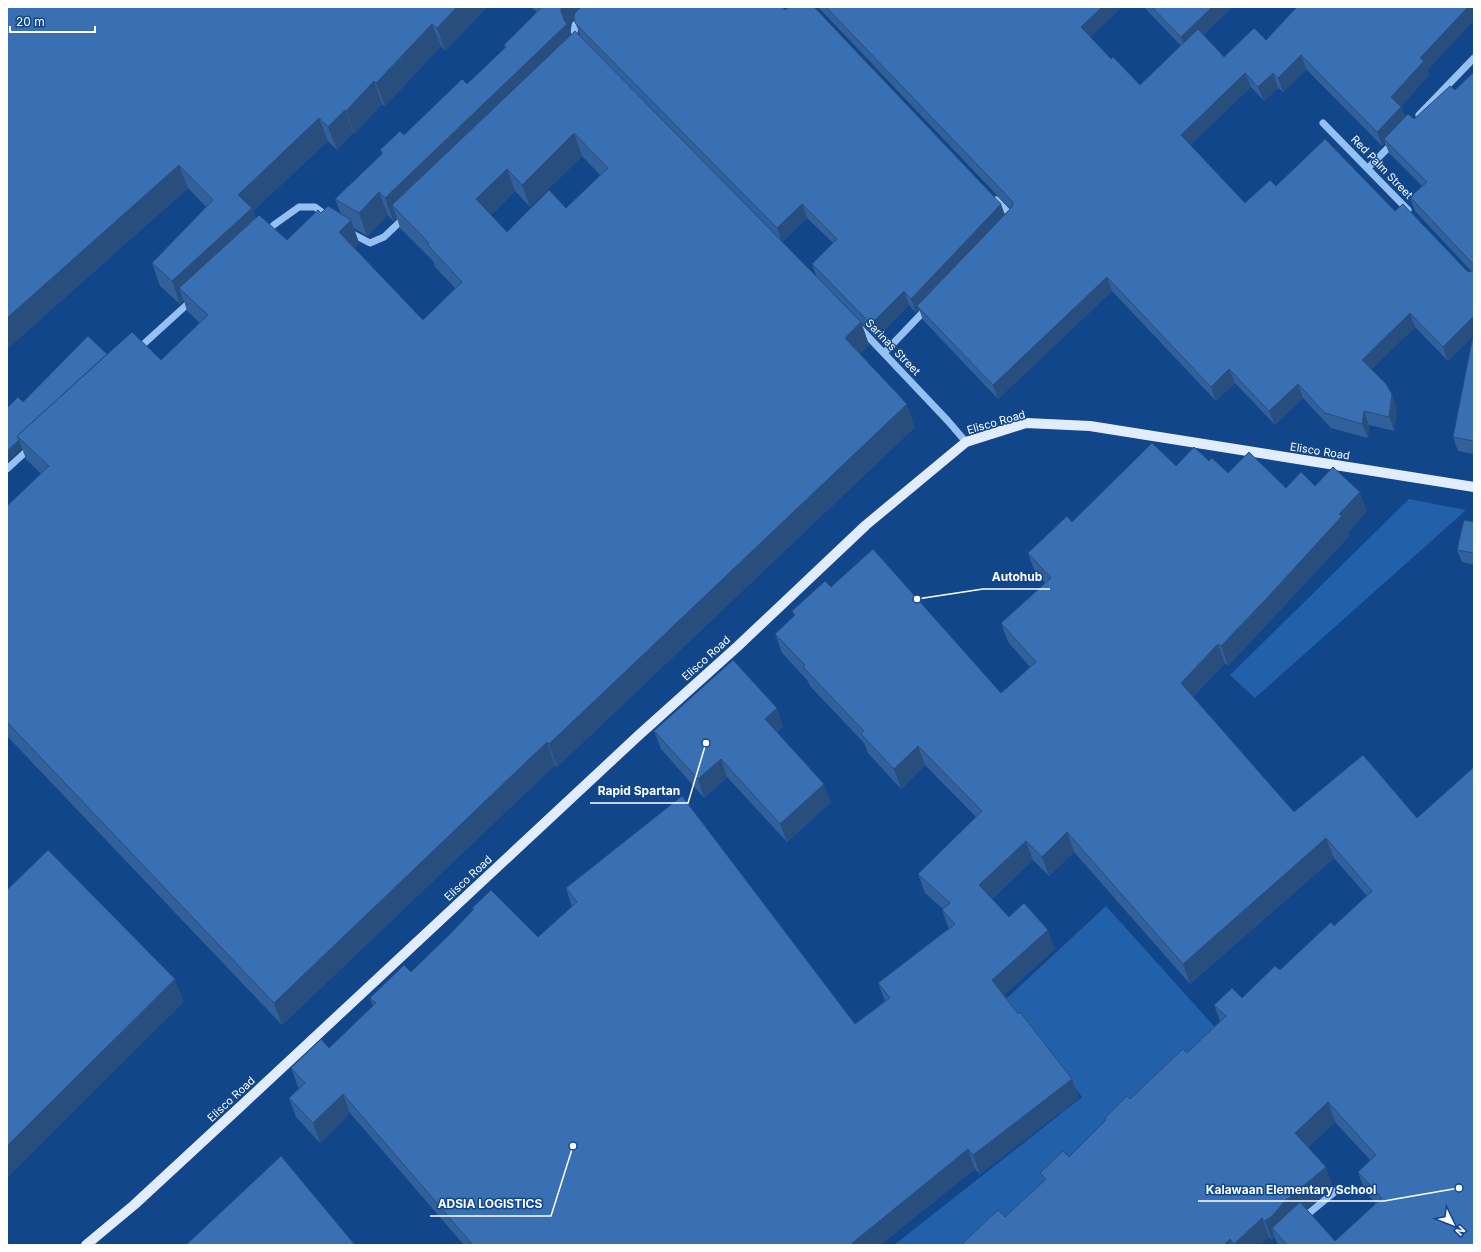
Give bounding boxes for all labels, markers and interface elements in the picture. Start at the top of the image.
scale bar [10,8,95,34]
text: 20 m [16,14,45,29]
street label: Red Palm Street [1348,132,1416,202]
street label: Sarinas Street [863,316,924,378]
street label: Elisco Road [965,407,1027,437]
street label: Elisco Road [1289,439,1351,463]
callout: Autohub [983,565,1050,589]
text: Autohub [992,569,1043,584]
street label: Elisco Road [679,633,733,683]
callout: Rapid Spartan [590,779,688,803]
text: Rapid Spartan [598,783,680,798]
street label: Elisco Road [441,852,495,904]
street label: Elisco Road [204,1073,258,1125]
callout: Kalawaan Elementary School [1198,1177,1384,1201]
text: Kalawaan Elementary School [1206,1182,1376,1197]
callout: ADSIA LOGISTICS [430,1192,551,1216]
text: ADSIA LOGISTICS [438,1196,542,1211]
north arrow [1433,1204,1473,1244]
text: N [1452,1223,1468,1239]

